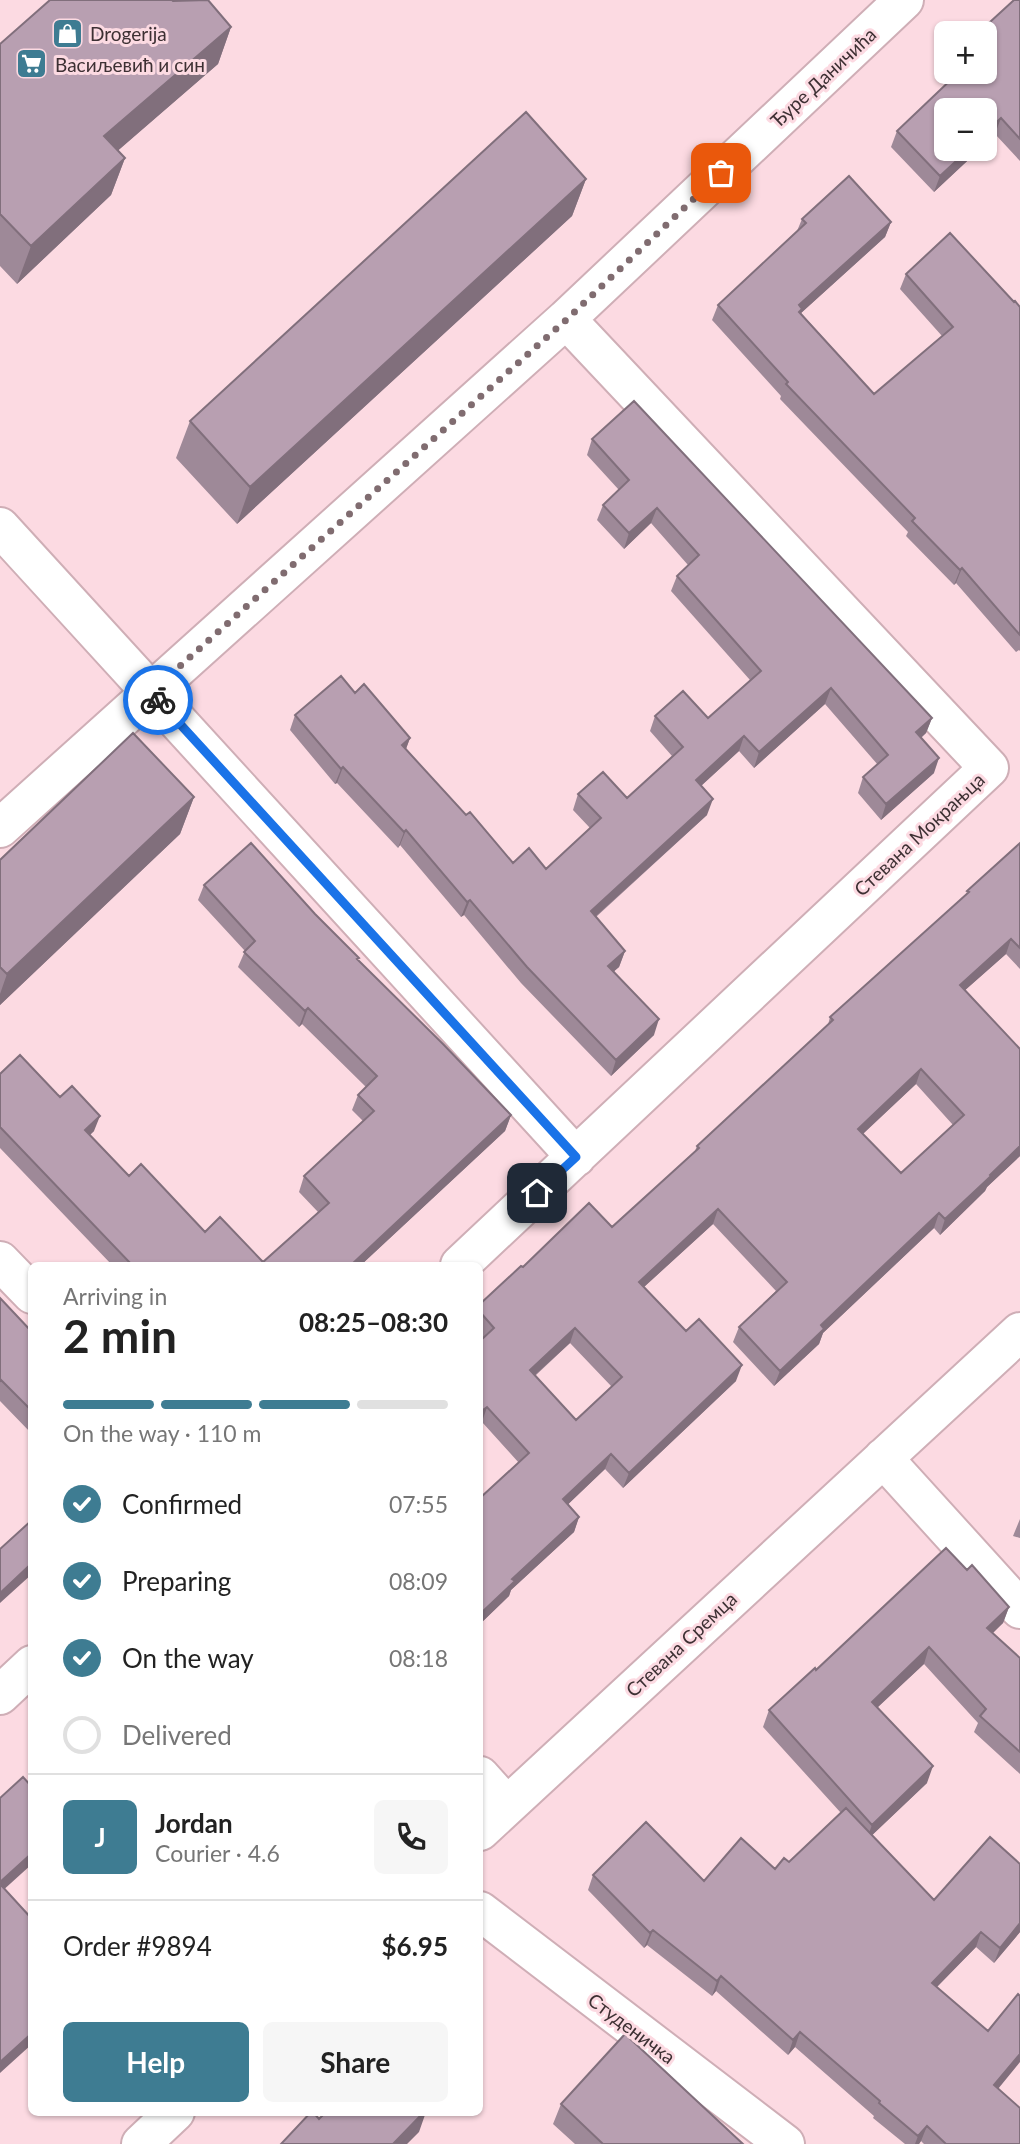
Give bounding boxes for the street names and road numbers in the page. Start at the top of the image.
street label: Ђуре Даничића [766,22,880,132]
street label: Стевана Мокрањца [849,768,989,900]
street label: Стевана Сремца [621,1587,741,1701]
street label: Студеничка [584,1988,680,2068]

